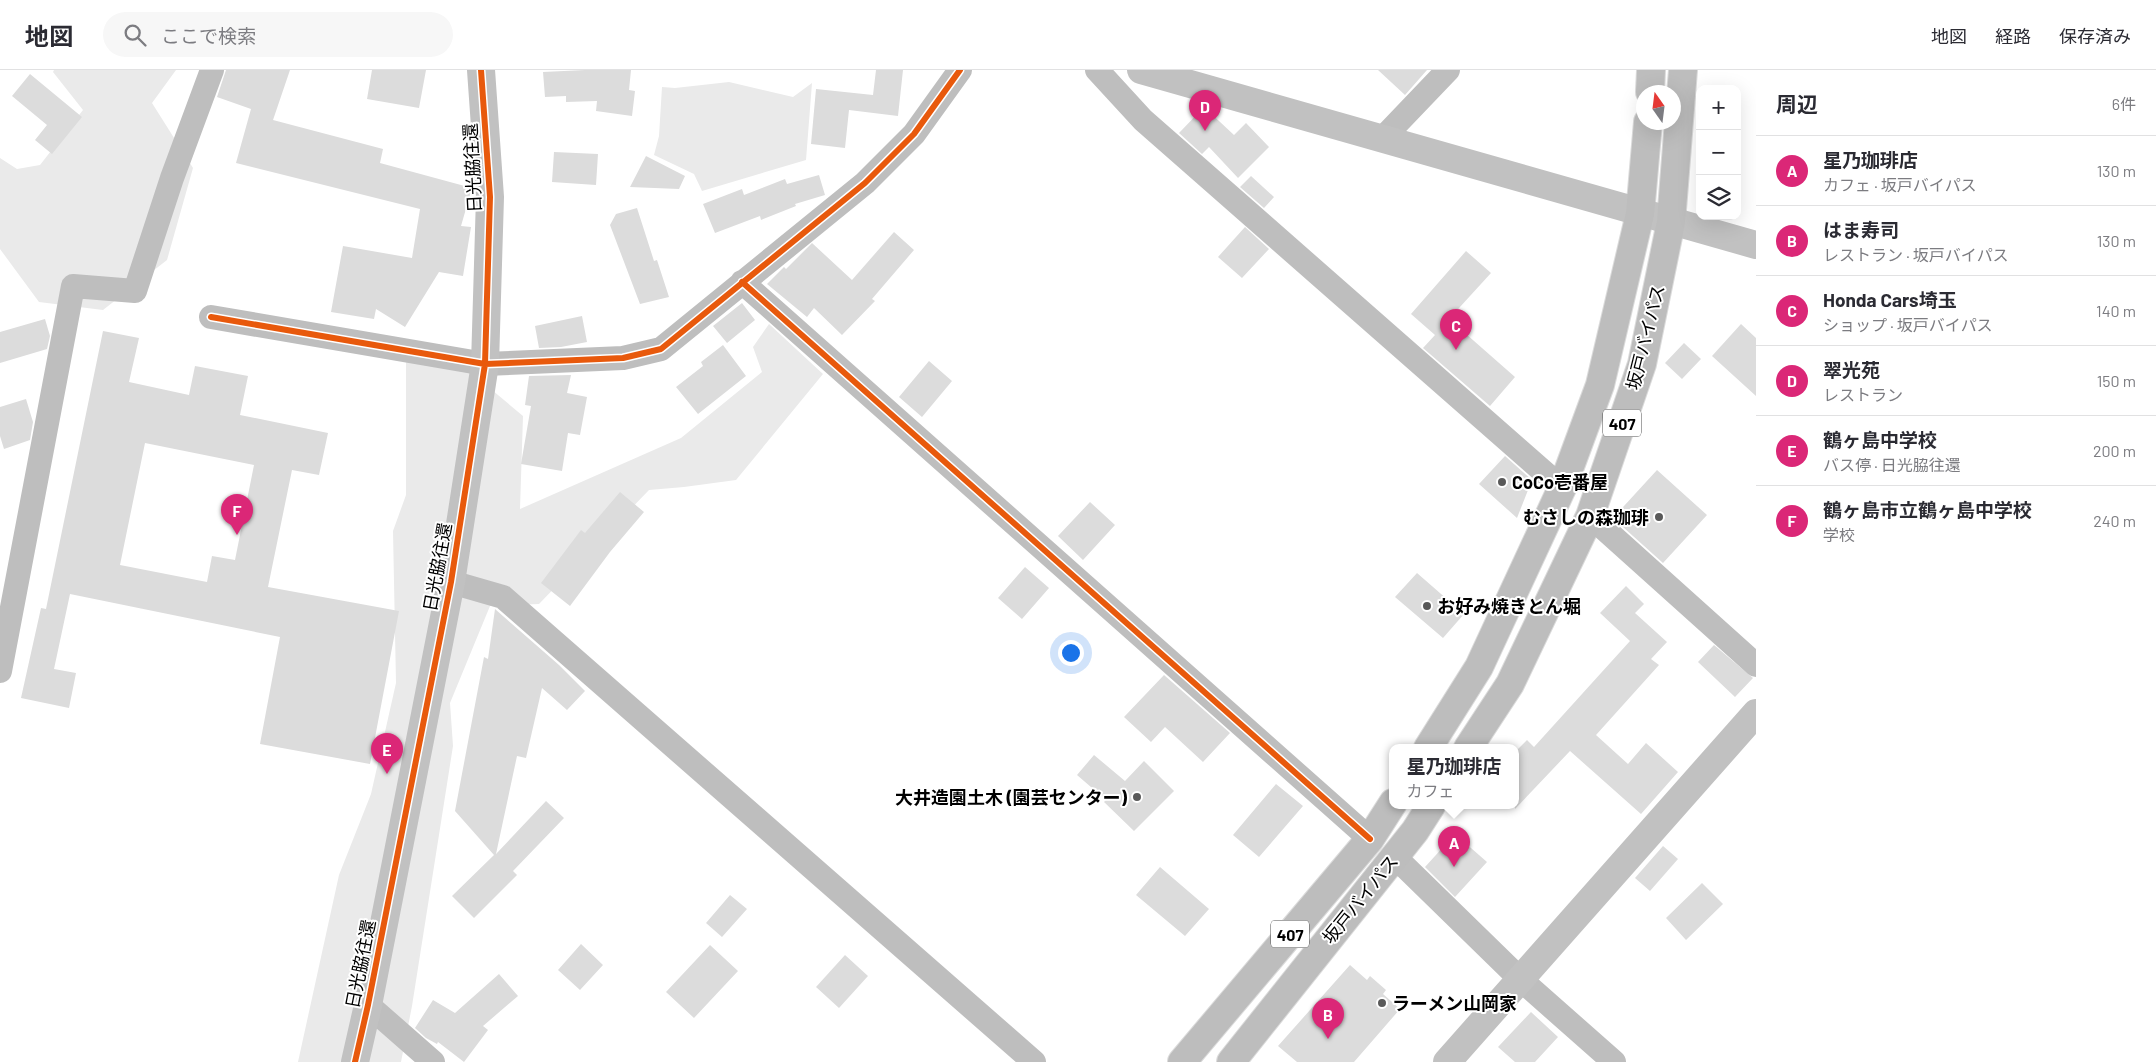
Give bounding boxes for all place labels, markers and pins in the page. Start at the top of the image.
pin: D [1189,90,1221,131]
pin: C [1440,309,1472,350]
place label: CoCo壱番屋 [1512,471,1608,493]
marker: CoCo壱番屋 [1496,476,1508,488]
pin: F [221,494,253,535]
place label: むさしの森珈琲 [1523,506,1649,528]
marker: むさしの森珈琲 [1653,511,1665,523]
place label: お好み焼きとん堀 [1437,595,1581,617]
marker: お好み焼きとん堀 [1421,600,1433,612]
pin: E [371,733,403,774]
place label: 大井造園土木 (園芸センター) [895,786,1128,808]
marker: 大井造園土木 (園芸センター) [1131,791,1143,803]
pin: A [1438,826,1470,867]
place label: ラーメン山岡家 [1392,992,1517,1014]
marker: ラーメン山岡家 [1376,997,1388,1009]
pin: B [1312,998,1344,1039]

